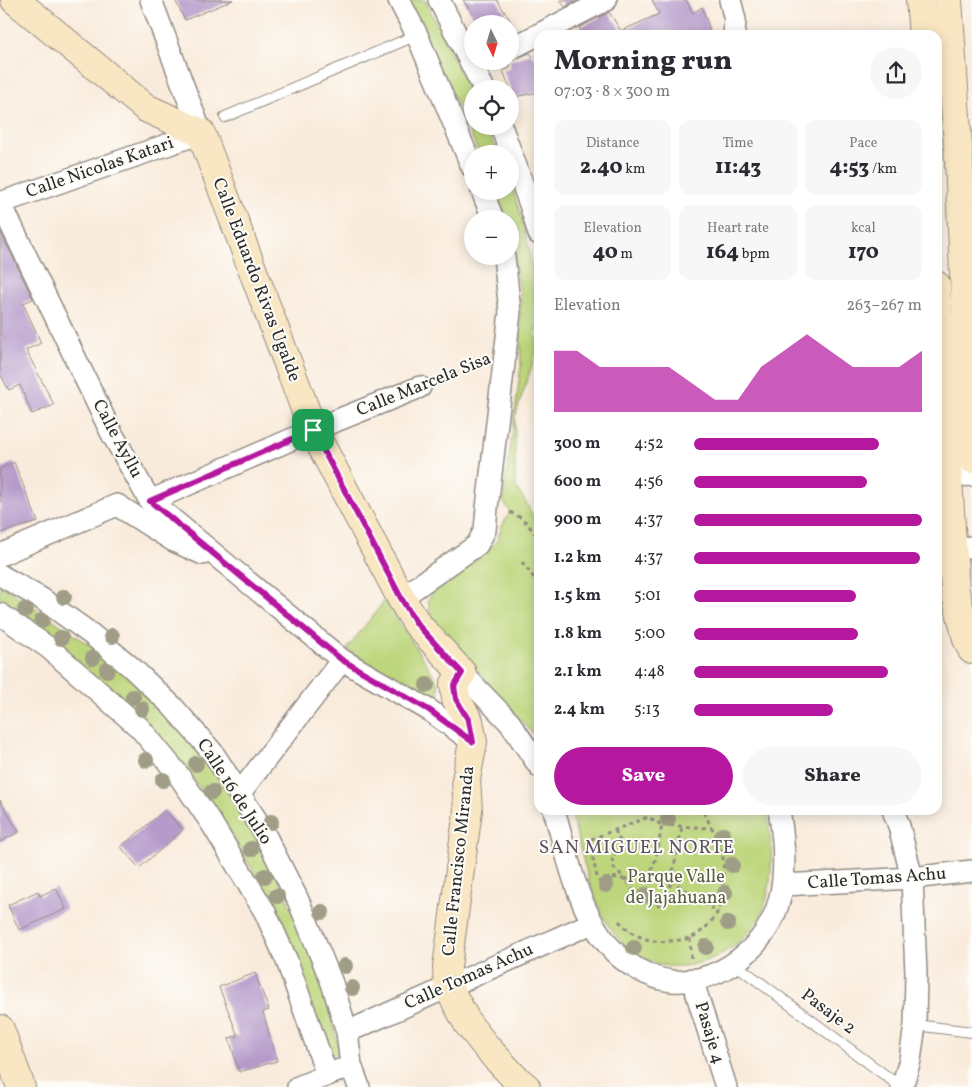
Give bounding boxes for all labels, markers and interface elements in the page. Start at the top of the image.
north arrow [464,15,519,70]
map controls [464,15,519,265]
text: Morning run [554,42,732,81]
button: share [870,47,922,99]
button: locate [464,80,519,135]
text: 07:03 · 8 × 300 m [554,81,670,103]
street label: Calle Nicolas Katari [23,131,177,205]
text: Distance [586,134,639,153]
text: Time [723,134,753,153]
text: Pace [849,134,877,153]
button: + [464,145,519,200]
text: 2.40 [580,153,623,182]
text: 11:43 [715,153,761,182]
text: 4:53 [829,153,869,182]
text: km [623,160,645,179]
text: /km [869,160,897,179]
street label: Calle Eduardo Rivas Ugalde [206,174,306,386]
button: − [464,210,519,265]
text: Elevation [584,219,642,238]
text: Heart rate [707,219,769,238]
text: kcal [851,219,876,238]
text: 40 [592,238,618,267]
text: 164 [706,238,739,267]
text: 170 [848,238,879,267]
text: m [618,245,633,264]
text: bpm [739,245,770,264]
text: Elevation [554,295,621,317]
text: 263–267 m [846,295,922,317]
street label: Calle Marcela Sisa [353,347,495,423]
street label: Calle Ayllu [86,395,148,483]
pin [292,409,334,451]
icon: arrive [299,416,327,444]
text: 300 m [554,433,600,455]
text: 4:52 [634,433,664,455]
text: 600 m [554,471,601,493]
text: 4:56 [634,471,663,493]
text: 900 m [554,509,602,531]
text: 4:37 [634,509,663,531]
text: 1.2 km [554,547,602,569]
text: 4:37 [634,547,663,569]
text: 1.5 km [554,585,601,607]
text: 5:01 [634,585,661,607]
text: 1.8 km [554,623,602,645]
text: 5:00 [634,623,665,645]
text: 2.1 km [554,661,602,683]
text: 4:48 [634,661,665,683]
text: 2.4 km [554,699,605,721]
text: 5:13 [634,699,660,721]
street label: Calle 16 de Julio [190,734,278,850]
button: Save [554,747,733,805]
button: Share [743,747,922,805]
street label: Calle Francisco Miranda [437,765,481,957]
district label: SAN MIGUEL NORTE [539,835,735,861]
street label: Calle Tomas Achu [807,862,947,896]
park label: Parque Valle de Jajahuana [626,865,726,911]
street label: Calle Tomas Achu [400,937,538,1017]
street label: Pasaje 2 [795,983,861,1041]
street label: Pasaje 4 [688,999,730,1067]

